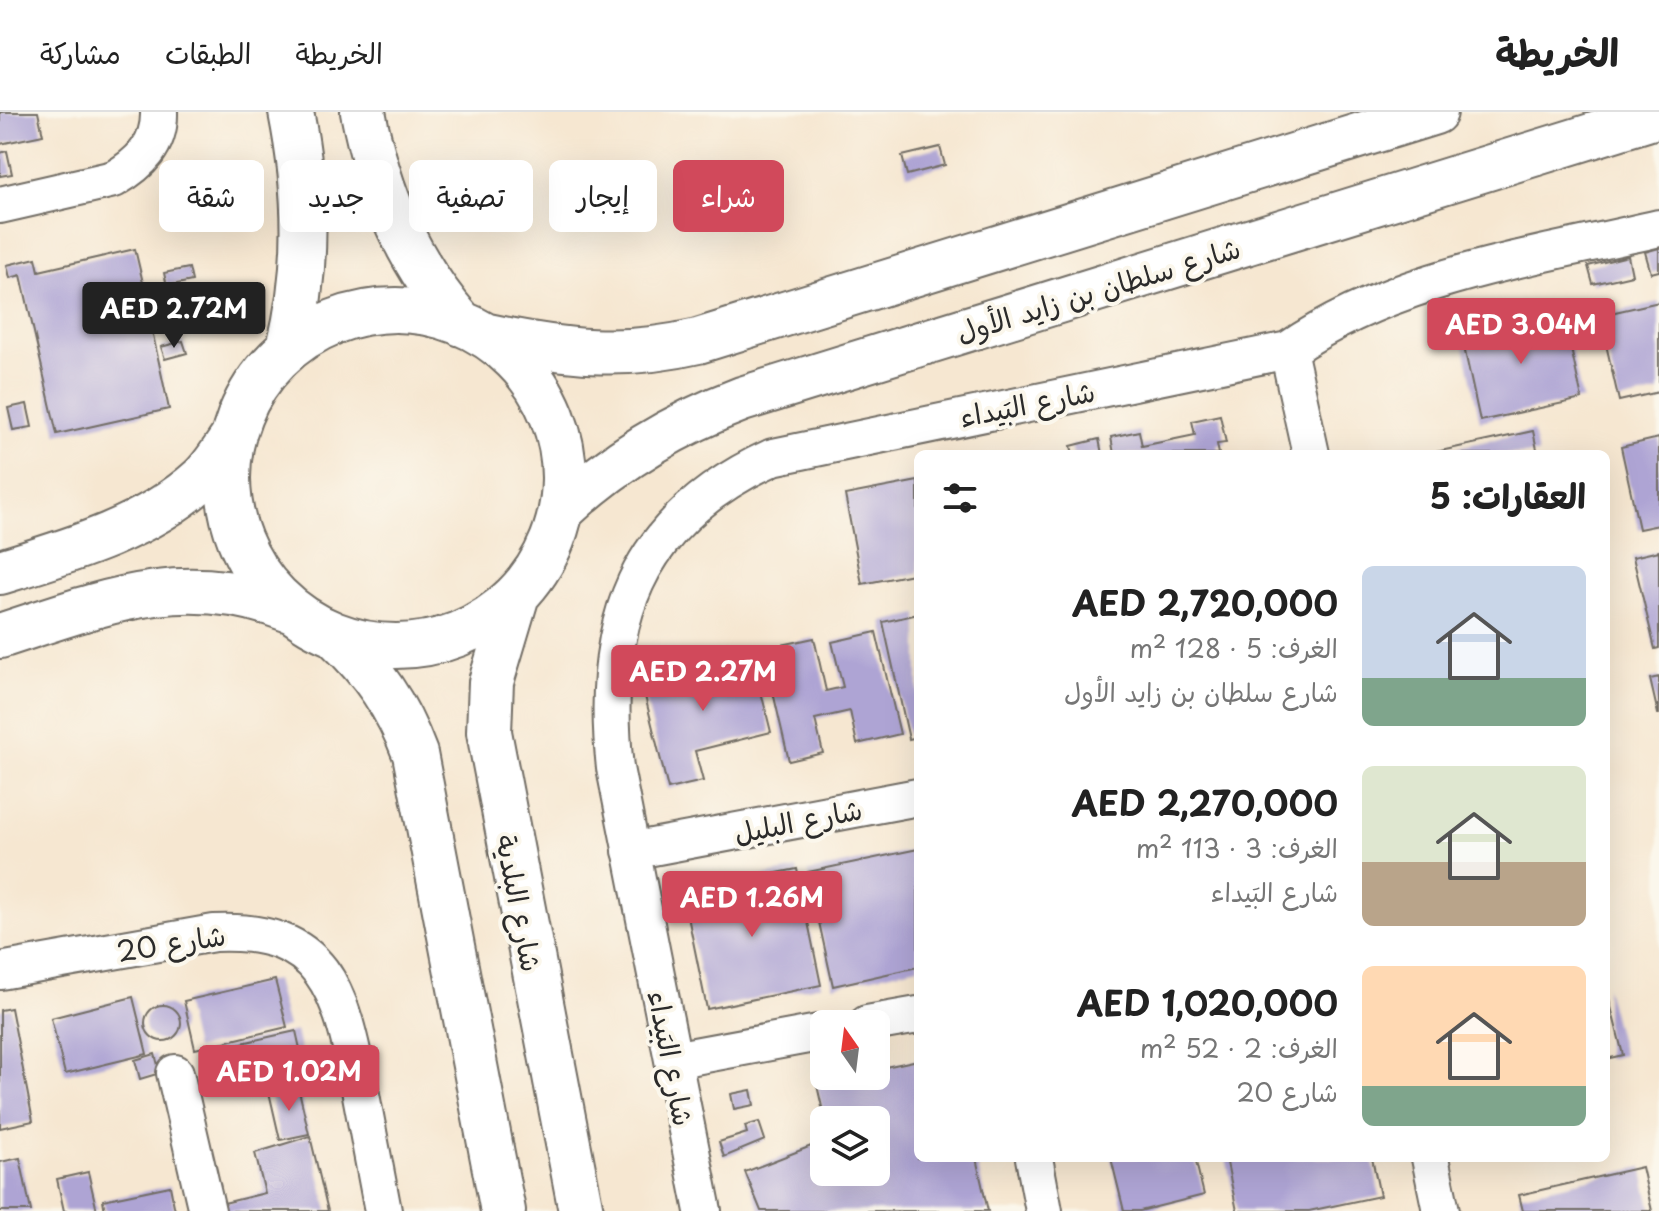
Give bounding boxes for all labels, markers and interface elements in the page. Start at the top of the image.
text: الخريطة [1495,23,1619,80]
text: مشاركة [40,31,121,74]
text: الطبقات [165,31,251,74]
text: الخريطة [295,31,383,74]
chip: شقة [159,160,264,232]
chip: جديد [280,160,393,232]
chip: تصفية [409,160,533,232]
chip: إيجار [549,160,657,232]
chip: شراء [673,160,784,232]
street label: شارع سلطان بن زايد الأول [951,225,1245,353]
pin: AED 2.72M [82,282,266,350]
text: AED 2.72M [100,288,248,327]
pin: AED 3.04M [1429,298,1613,366]
text: AED 3.04M [1445,304,1597,343]
street label: شارع البَيداء [956,369,1098,437]
text: العقارات: 5 [1429,469,1586,521]
icon: filters [938,476,982,520]
text: AED 2,720,000 [1072,576,1338,628]
icon: home [1426,598,1522,694]
text: الغرف: 5 · 128 m² [1129,628,1338,667]
pin: AED 2.27M [611,645,795,713]
text: AED 2.27M [629,651,777,690]
text: شارع سلطان بن زايد الأول [1064,672,1338,711]
text: AED 2,270,000 [1072,776,1338,828]
street label: شارع البليل [730,787,866,853]
icon: home [1426,798,1522,894]
text: الغرف: 3 · 113 m² [1136,828,1338,867]
street label: شارع البلدية [486,831,554,975]
pin: AED 1.26M [660,871,844,939]
text: شارع البَيداء [1211,872,1338,911]
text: AED 1.26M [680,877,824,916]
street label: شارع 20 [113,912,229,972]
text: AED 1,020,000 [1077,976,1338,1028]
street label: شارع البَيداء [638,987,706,1129]
icon: home [1426,998,1522,1094]
north arrow [810,1010,890,1090]
map controls [810,1010,890,1186]
text: الغرف: 2 · 52 m² [1140,1028,1338,1067]
pin: AED 1.02M [197,1045,381,1113]
text: AED 1.02M [216,1051,362,1090]
text: شارع 20 [1236,1072,1338,1111]
button: layers [810,1106,890,1186]

